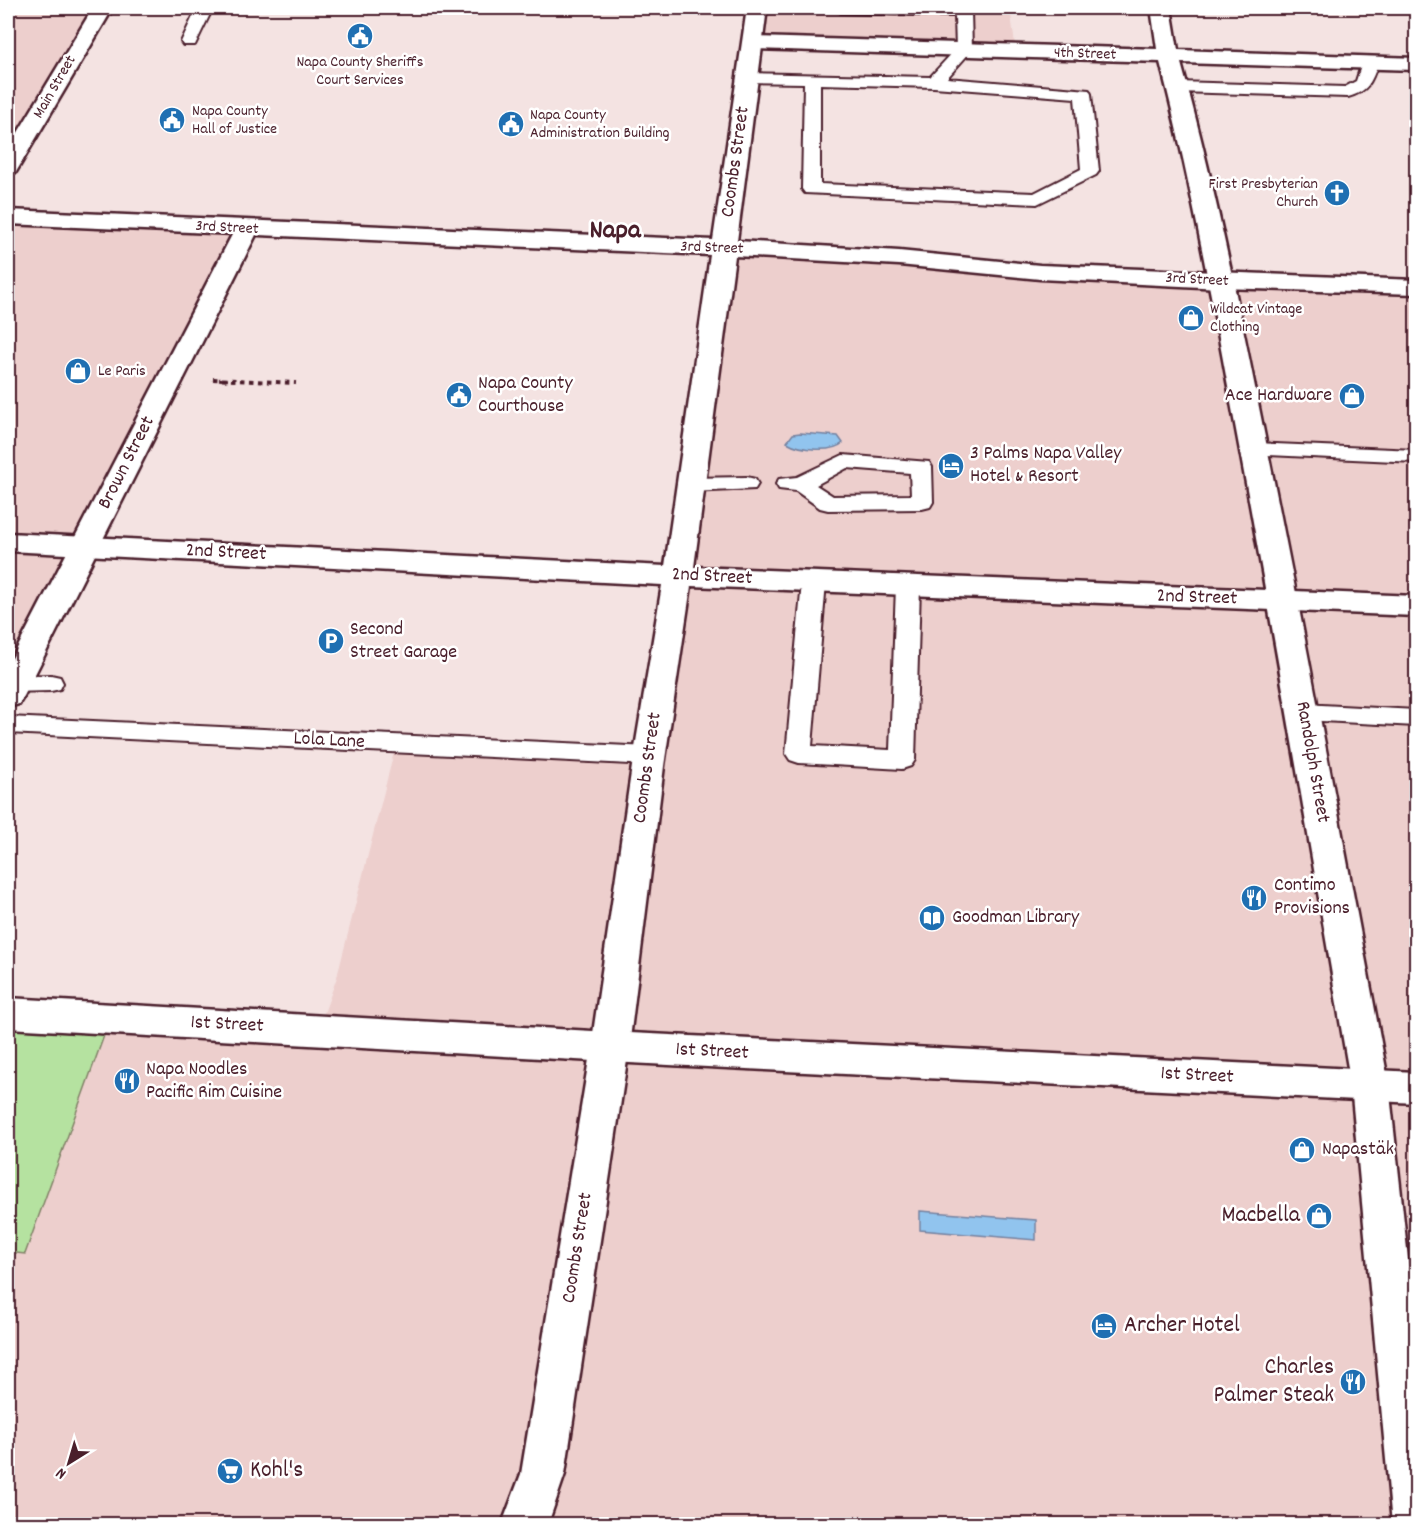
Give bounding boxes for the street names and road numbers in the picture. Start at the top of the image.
street label: 4th Street [1053,41,1117,67]
street label: Main Street [28,51,82,123]
street label: Coombs Street [714,105,758,219]
street label: 3rd Street [195,215,259,241]
street label: 3rd Street [680,235,744,261]
street label: 3rd Street [1165,267,1229,293]
street label: Brown Street [92,412,162,514]
street label: 2nd Street [185,537,267,569]
street label: 2nd Street [671,561,753,593]
street label: 2nd Street [1156,583,1238,613]
street label: Randolph Street [1288,699,1336,825]
street label: Coombs Street [626,711,670,825]
street label: Lola Lane [293,725,366,757]
street label: 1st Street [190,1009,264,1041]
street label: 1st Street [675,1036,749,1068]
street label: 1st Street [1160,1060,1234,1092]
street label: Coombs Street [555,1191,601,1305]

